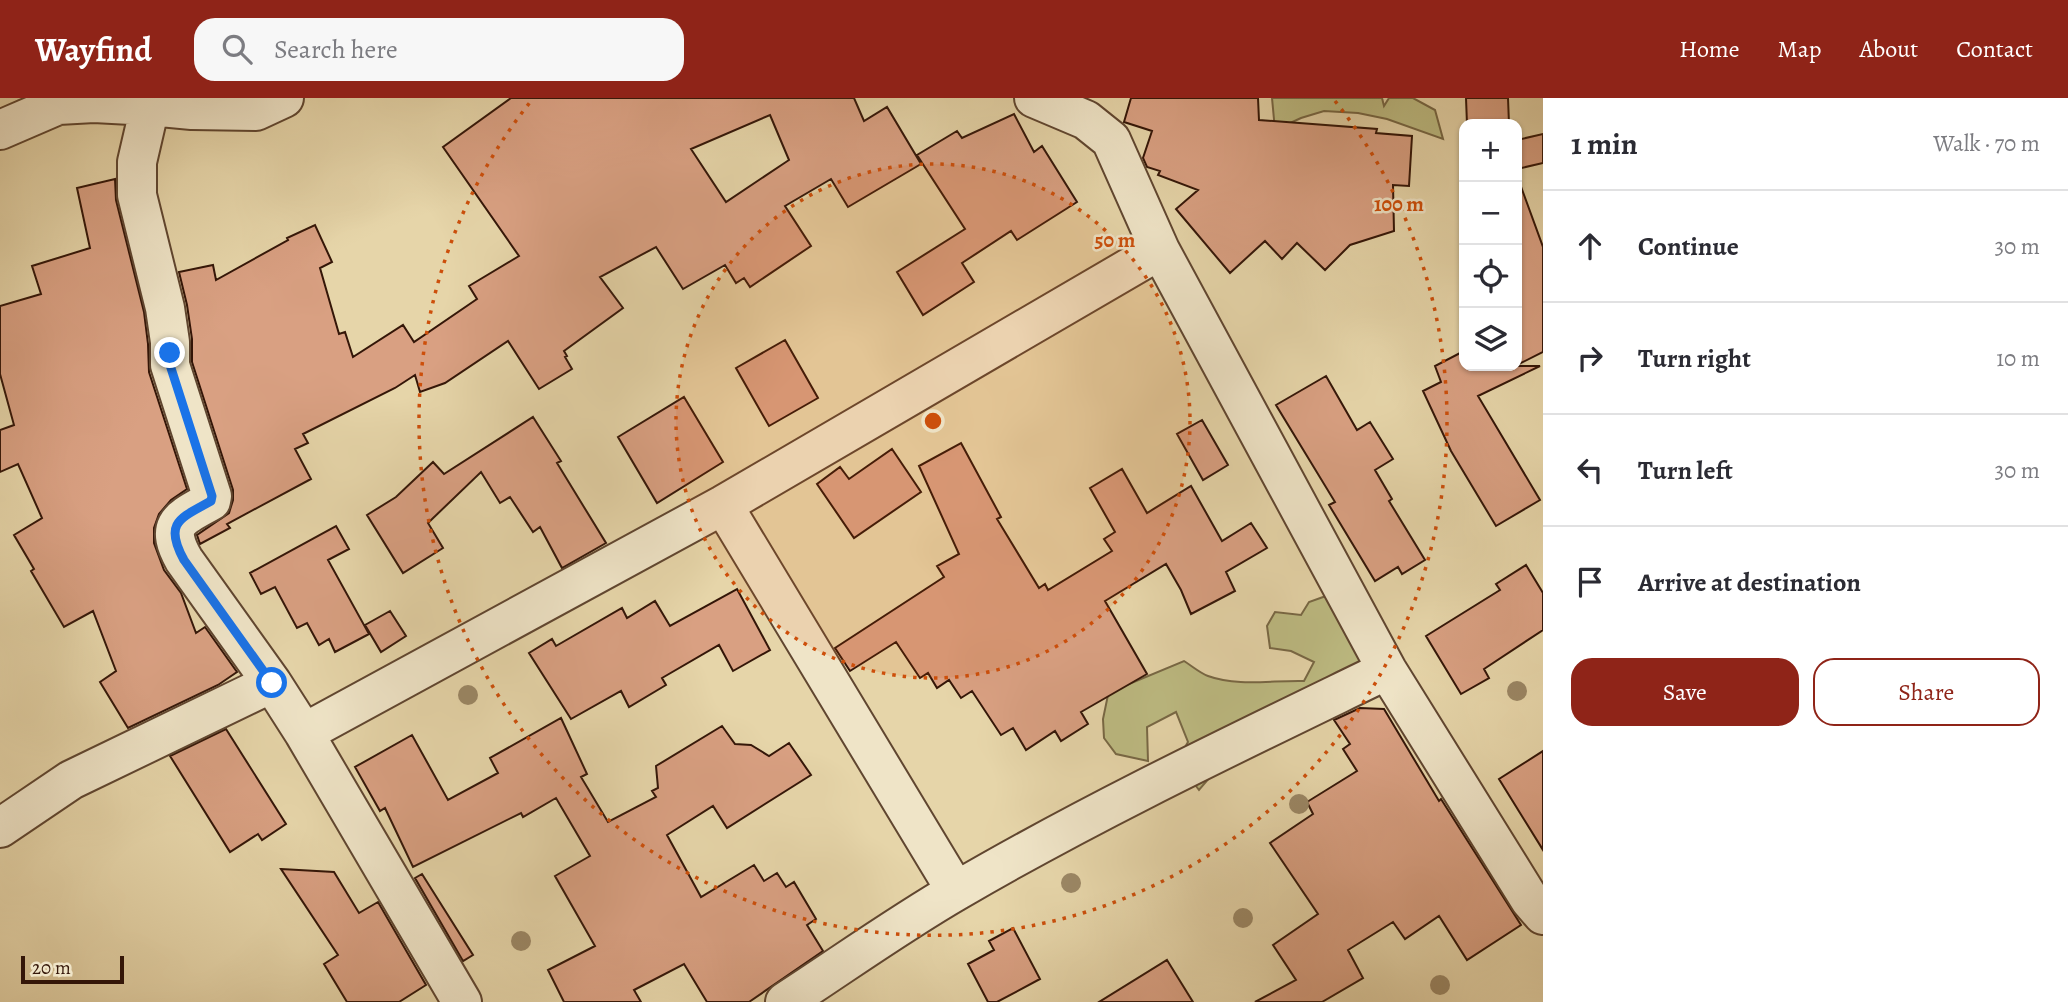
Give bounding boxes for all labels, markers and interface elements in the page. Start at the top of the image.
search box [194,18,684,81]
text: Wayfind [35,27,152,72]
icon: search [218,30,256,68]
text: Search here [274,32,398,67]
text: Home [1679,33,1740,65]
text: Map [1778,33,1822,65]
text: About [1860,33,1918,65]
text: Contact [1956,33,2033,65]
map controls [1459,119,1522,371]
button: + [1459,119,1522,182]
text: 1 min [1571,124,1638,164]
text: Walk · 70 m [1933,128,2040,159]
button: − [1459,182,1522,245]
text: 100 m [1374,190,1424,218]
text: 50 m [1095,226,1136,254]
icon: ahead [1571,227,1609,265]
text: Continue [1638,229,1739,264]
text: 30 m [1994,231,2040,262]
button: locate [1459,245,1522,308]
button: layers [1459,308,1522,371]
route end [154,337,185,368]
icon: right [1571,339,1609,377]
text: Turn right [1638,341,1751,376]
text: 10 m [1996,343,2040,374]
centre of rings [921,409,945,433]
icon: left [1571,451,1609,489]
text: Turn left [1638,453,1733,488]
text: 30 m [1994,455,2040,486]
icon: arrive [1571,563,1609,601]
text: Arrive at destination [1638,565,1861,600]
button: Save [1571,658,1799,726]
button: Share [1813,658,2040,726]
route start [256,667,287,698]
scale bar [21,953,124,985]
text: 20 m [32,955,71,981]

